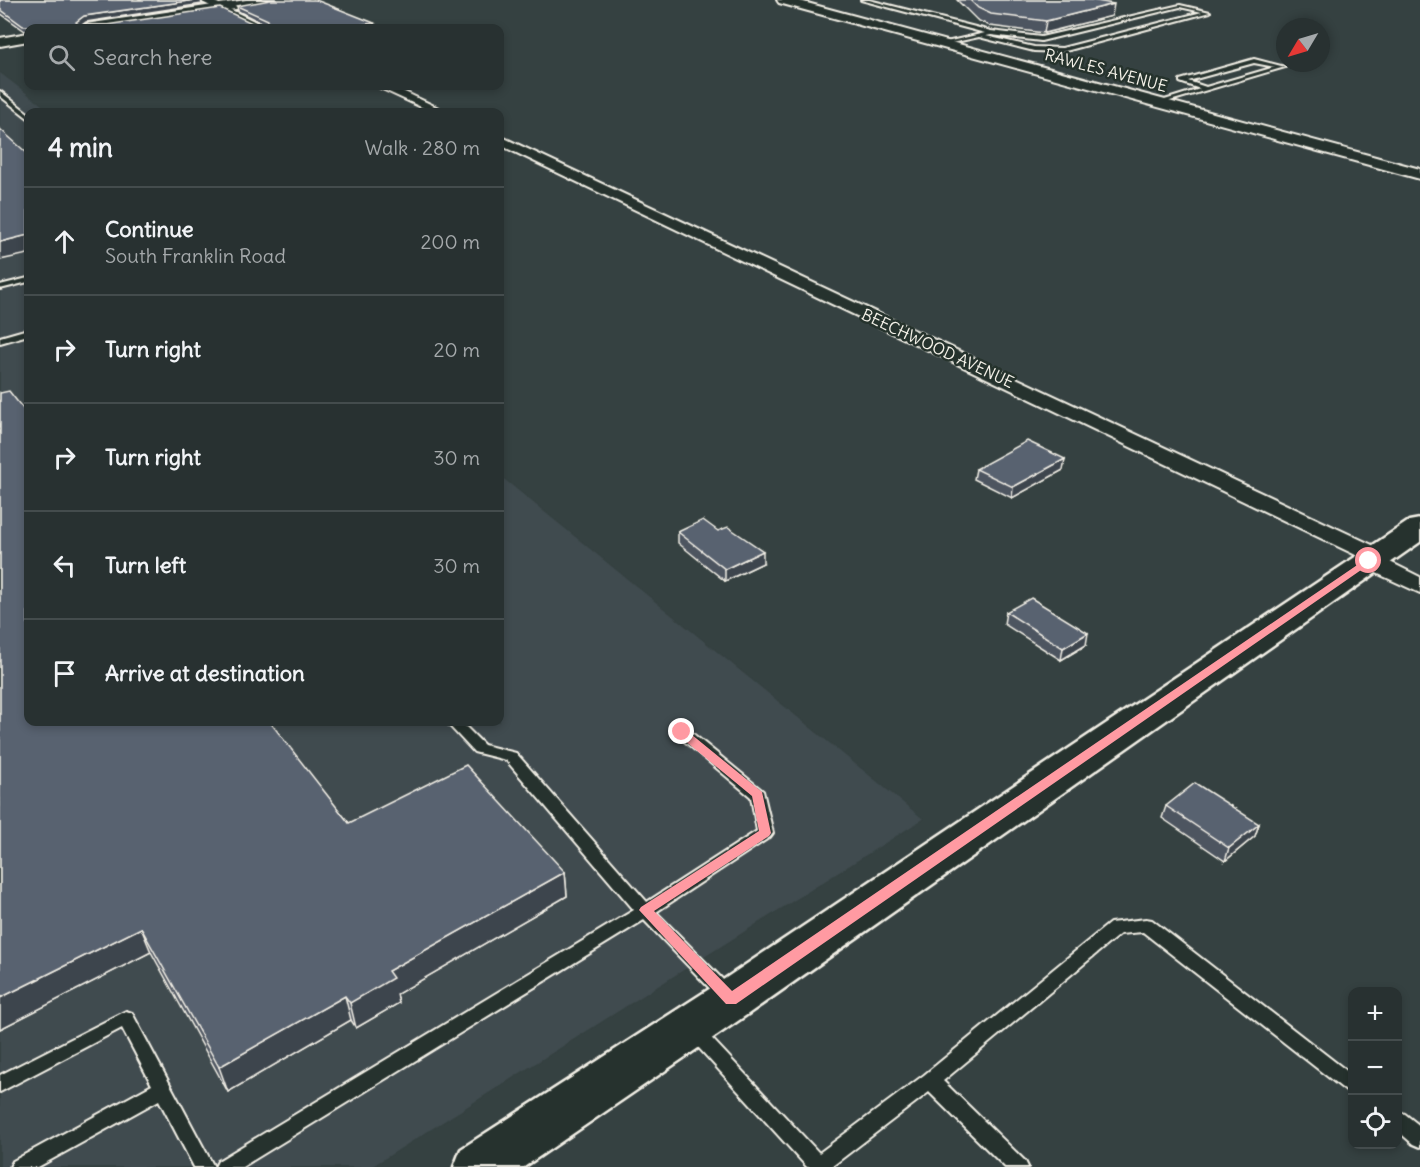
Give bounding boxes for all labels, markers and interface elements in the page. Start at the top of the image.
north arrow [1276,18,1330,72]
search box [24,24,504,90]
icon: search [45,41,78,74]
text: Search here [93,43,212,71]
street label: RAWLES AVENUE [1043,44,1169,96]
text: 4 min [48,131,113,164]
text: Walk · 280 m [364,135,480,160]
text: Continue [105,215,194,243]
icon: ahead [48,225,81,258]
text: 200 m [420,229,480,254]
text: South Franklin Road [105,243,286,268]
street label: BEECHWOOD AVENUE [859,304,1017,392]
icon: right [48,333,81,366]
text: Turn right [105,335,201,363]
text: 20 m [434,337,480,362]
icon: right [48,441,81,474]
text: Turn right [105,443,201,471]
text: 30 m [433,445,480,470]
route start [1355,547,1381,573]
icon: left [48,549,81,582]
text: Turn left [105,551,186,579]
text: 30 m [433,553,480,578]
icon: arrive [48,657,81,690]
text: Arrive at destination [105,659,305,687]
route end [668,718,694,744]
map controls [1348,987,1402,1149]
button: + [1348,987,1402,1041]
button: − [1348,1041,1402,1095]
button: locate [1348,1095,1402,1149]

